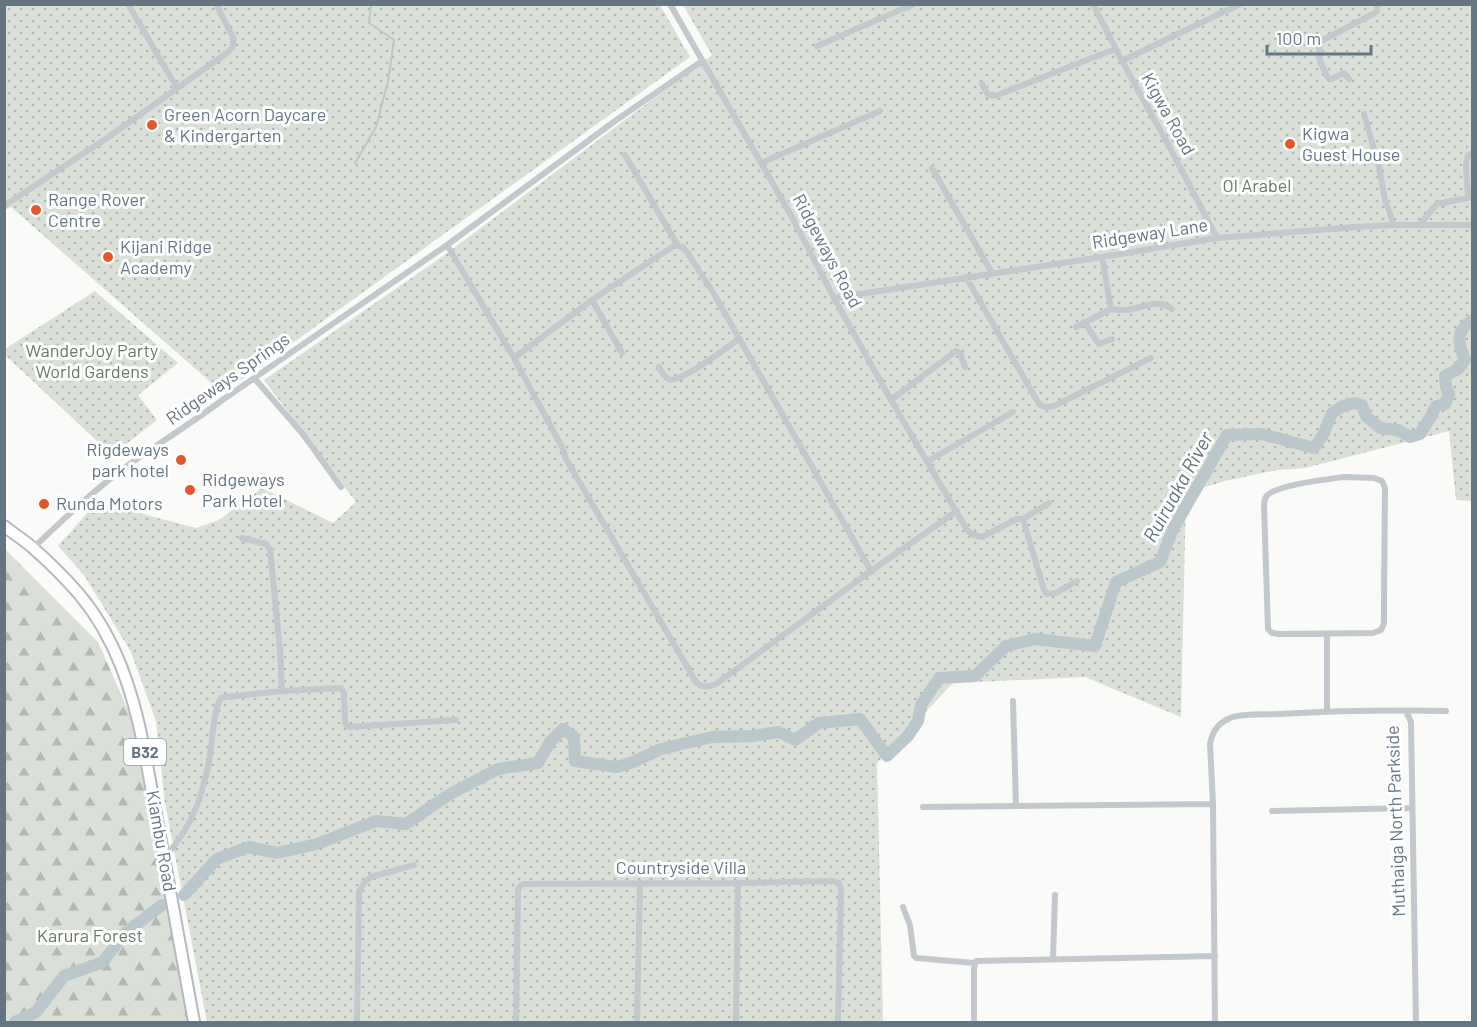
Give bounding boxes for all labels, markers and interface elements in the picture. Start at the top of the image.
scale bar [1267,18,1370,56]
text: 100 m [1276,27,1321,49]
street label: Kigwa Road [1137,69,1200,158]
place label: Green Acorn Daycare & Kindergarten [164,103,326,146]
marker: Green Acorn Daycare & Kindergarten [145,118,159,132]
place label: Kigwa Guest House [1302,122,1400,165]
marker: Kigwa Guest House [1283,137,1297,151]
park label: Ol Arabel [1222,174,1292,196]
place label: Range Rover Centre [48,188,146,231]
street label: Ridgeways Road [789,190,867,311]
marker: Range Rover Centre [29,203,43,217]
street label: Ridgeway Lane [1090,213,1209,253]
place label: Kijani Ridge Academy [120,235,212,278]
marker: Kijani Ridge Academy [101,250,115,264]
street label: Ridgeways Springs [161,327,293,429]
park label: WanderJoy Party World Gardens [26,339,158,382]
water label: Ruiruaka River [1137,426,1218,546]
place label: Rigdeways park hotel [86,438,169,481]
marker: Rigdeways park hotel [174,453,188,467]
place label: Ridgeways Park Hotel [202,468,285,511]
marker: Ridgeways Park Hotel [183,483,197,497]
place label: Runda Motors [56,492,163,514]
marker: Runda Motors [37,497,51,511]
street label: Muthaiga North Parkside [1381,725,1409,917]
road number: B32 [124,739,166,765]
street label: Kiambu Road [142,788,182,893]
street label: Countryside Villa [616,856,746,878]
park label: Karura Forest [37,924,143,946]

